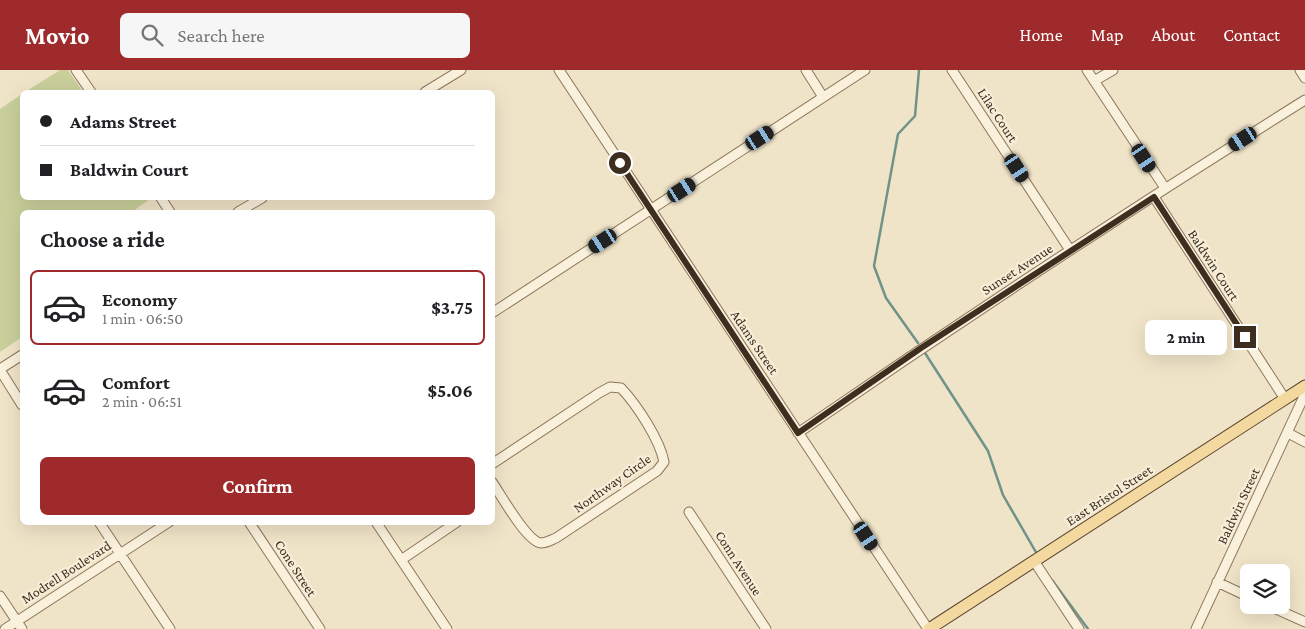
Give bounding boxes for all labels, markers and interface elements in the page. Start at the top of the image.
search box [120,13,470,58]
icon: search [138,21,166,49]
text: Movio [25,22,90,49]
text: Search here [178,25,265,46]
text: Home [1020,25,1063,45]
text: Map [1091,25,1123,45]
text: About [1151,25,1195,45]
text: Contact [1223,25,1280,45]
street label: Lilac Court [975,85,1022,145]
text: Adams Street [70,111,176,132]
car [743,124,776,152]
car [1226,125,1259,153]
car [1129,141,1158,175]
car [1002,151,1031,185]
route start [609,152,631,174]
text: Baldwin Court [70,159,188,180]
car [665,176,698,204]
street label: Baldwin Court [1185,226,1243,304]
text: Choose a ride [40,227,165,252]
car [586,227,619,255]
street label: Sunset Avenue [978,240,1056,298]
icon: car [42,285,87,330]
text: Economy [102,289,177,310]
text: $3.75 [431,297,473,318]
street label: Adams Street [728,307,783,377]
text: 1 min · 06:50 [102,310,183,327]
callout: 2 min [1145,320,1228,354]
route end [1234,326,1256,348]
text: 2 min [1167,329,1205,346]
icon: car [42,368,87,413]
text: Comfort [102,372,170,393]
text: $5.06 [428,380,473,401]
text: 2 min · 06:51 [102,393,182,410]
street label: Northway Circle [570,450,654,516]
button: Confirm [40,457,475,515]
street label: East Bristol Street [1063,461,1155,529]
street label: Baldwin Street [1213,465,1263,547]
car [851,519,880,553]
street label: Conn Avenue [712,528,766,598]
street label: Modrell Boulevard [18,537,114,607]
street label: Cone Street [272,537,320,600]
map controls [1240,564,1290,614]
button: layers [1240,564,1290,614]

